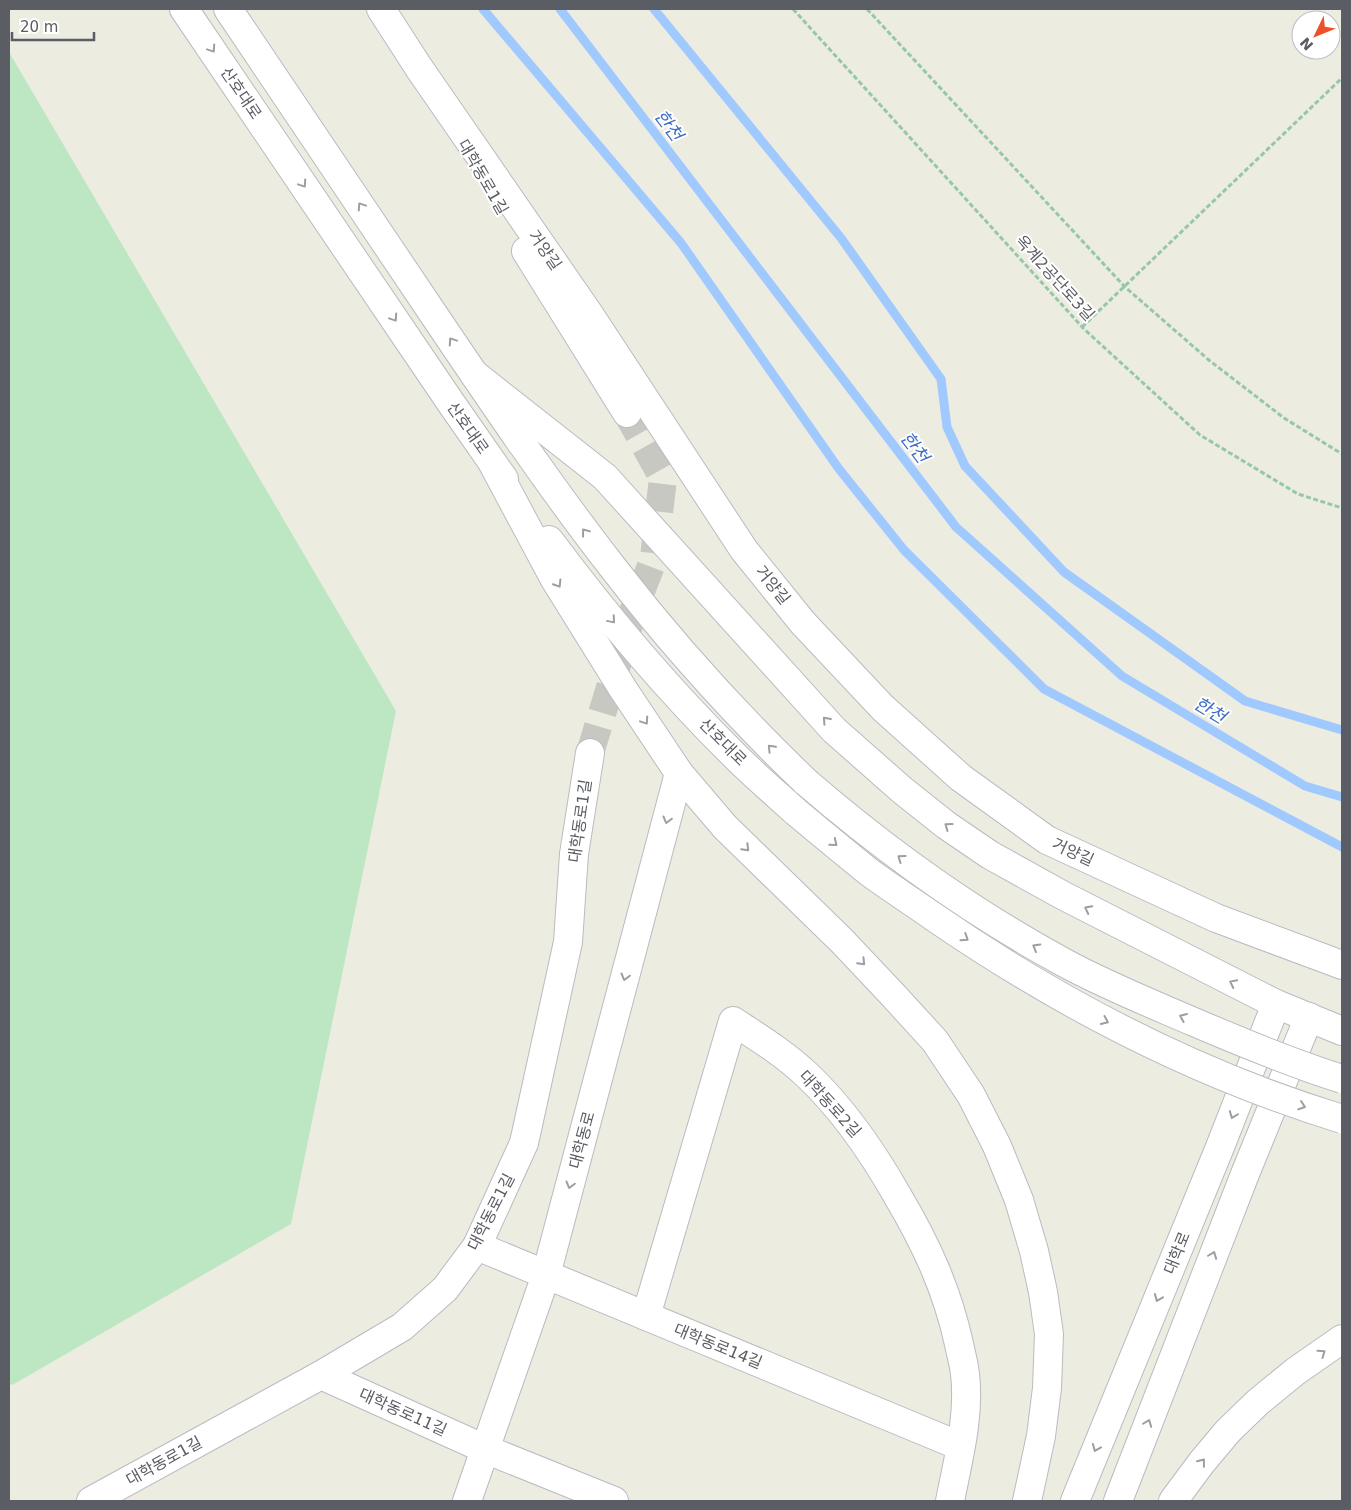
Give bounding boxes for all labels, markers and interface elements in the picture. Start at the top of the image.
scale bar [12,10,95,42]
north arrow [1291,10,1341,60]
text: 20 m [20,18,58,36]
text: N [1297,34,1316,54]
one-way arrow [205,44,215,53]
street label: 산호대로 [217,63,265,123]
water label: 한천 [651,105,689,146]
street label: 대학동로1길 [454,136,512,218]
one-way arrow [296,179,306,188]
one-way arrow [358,203,367,212]
street label: 거양길 [525,226,565,274]
street label: 옥계2공단로3길 [1012,231,1098,325]
one-way arrow [387,313,397,322]
one-way arrow [449,337,458,347]
street label: 산호대로 [443,398,493,458]
water label: 한천 [897,427,935,468]
one-way arrow [583,529,591,538]
street label: 거양길 [752,562,794,608]
one-way arrow [551,579,561,588]
one-way arrow [606,614,615,623]
water label: 한천 [1190,692,1232,729]
street label: 산호대로 [695,714,751,770]
one-way arrow [639,715,648,725]
one-way arrow [822,716,831,725]
one-way arrow [768,744,777,753]
street label: 대학동로1길 [565,778,595,864]
one-way arrow [662,815,672,823]
one-way arrow [944,823,954,832]
street label: 거양길 [1049,834,1097,870]
one-way arrow [828,837,837,846]
one-way arrow [740,842,749,851]
one-way arrow [898,855,907,863]
one-way arrow [1084,905,1093,915]
one-way arrow [960,932,969,941]
one-way arrow [1033,944,1042,954]
one-way arrow [856,956,865,965]
one-way arrow [620,972,631,981]
one-way arrow [1229,979,1238,989]
one-way arrow [1179,1013,1188,1024]
one-way arrow [1099,1015,1108,1025]
street label: 대학동로2길 [795,1067,865,1141]
one-way arrow [1297,1100,1306,1110]
street label: 대학동로 [565,1109,599,1171]
one-way arrow [1229,1110,1239,1119]
street label: 대학동로1길 [464,1170,518,1254]
one-way arrow [565,1180,576,1189]
street label: 대학로 [1160,1229,1194,1277]
one-way arrow [1207,1252,1217,1260]
one-way arrow [1154,1293,1165,1302]
street label: 대학동로14길 [671,1320,765,1372]
one-way arrow [1316,1350,1325,1359]
street label: 대학동로11길 [356,1384,450,1440]
one-way arrow [1142,1419,1152,1428]
street label: 대학동로1길 [123,1432,205,1490]
one-way arrow [1092,1443,1103,1452]
one-way arrow [1197,1459,1205,1468]

